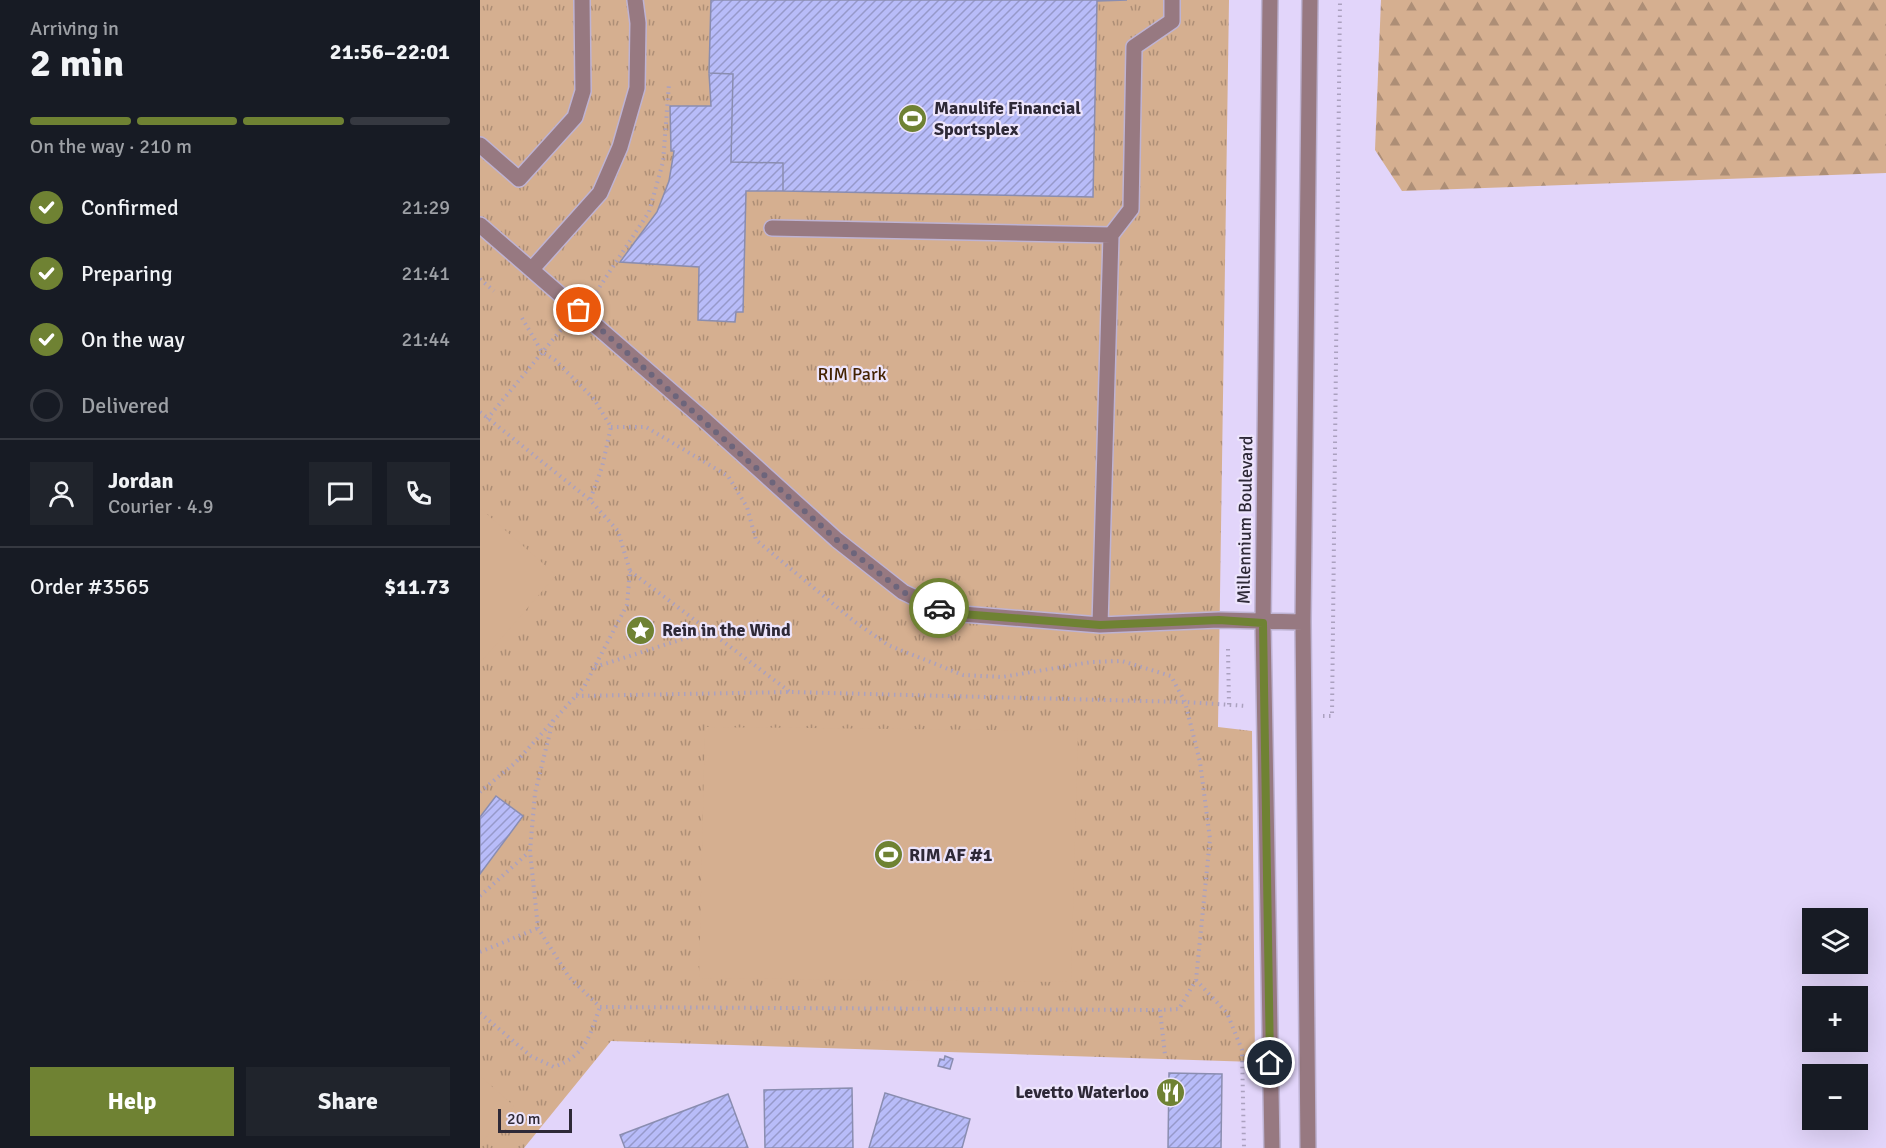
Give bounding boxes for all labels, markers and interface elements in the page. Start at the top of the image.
text: Arriving in [30,16,119,41]
text: 21:56–22:01 [330,38,450,65]
text: 2 min [30,39,124,87]
place label: Manulife Financial Sportsplex [934,97,1081,140]
sports icon: Manulife Financial Sportsplex [897,102,929,134]
text: On the way · 210 m [30,134,192,159]
icon: check [30,191,63,224]
text: Confirmed [81,194,179,221]
text: 21:29 [401,195,450,220]
icon: check [30,257,63,290]
text: Preparing [81,260,173,287]
text: 21:41 [401,261,450,286]
pin [553,284,604,335]
icon: bag [562,293,595,326]
icon: check [30,323,63,356]
text: On the way [81,326,185,353]
text: 21:44 [401,327,450,352]
park label: RIM Park [817,363,887,385]
text: Delivered [81,392,169,419]
street label: Millennium Boulevard [1233,436,1257,604]
button: person [30,462,93,525]
button: chat [309,462,372,525]
button: phone [387,462,450,525]
text: Jordan [108,467,174,494]
text: Courier · 4.9 [108,494,214,519]
text: Order #3565 [30,573,150,600]
text: $11.73 [384,573,450,600]
courier [909,578,969,638]
icon: car [923,592,956,625]
place icon: Rein in the Wind [625,614,657,646]
place label: Rein in the Wind [662,619,791,641]
sports icon: RIM AF #1 [872,839,904,871]
place label: RIM AF #1 [909,844,993,866]
map controls [1802,908,1868,1130]
button: layers [1802,908,1868,974]
button: + [1802,986,1868,1052]
pin [1244,1037,1295,1088]
icon: home [1253,1046,1286,1079]
button: − [1802,1064,1868,1130]
button: Help [30,1067,234,1136]
button: Share [246,1067,450,1136]
restaurant icon: Levetto Waterloo [1154,1076,1186,1108]
place label: Levetto Waterloo [1015,1081,1149,1103]
scale bar [498,1106,572,1134]
text: 20 m [507,1109,541,1129]

